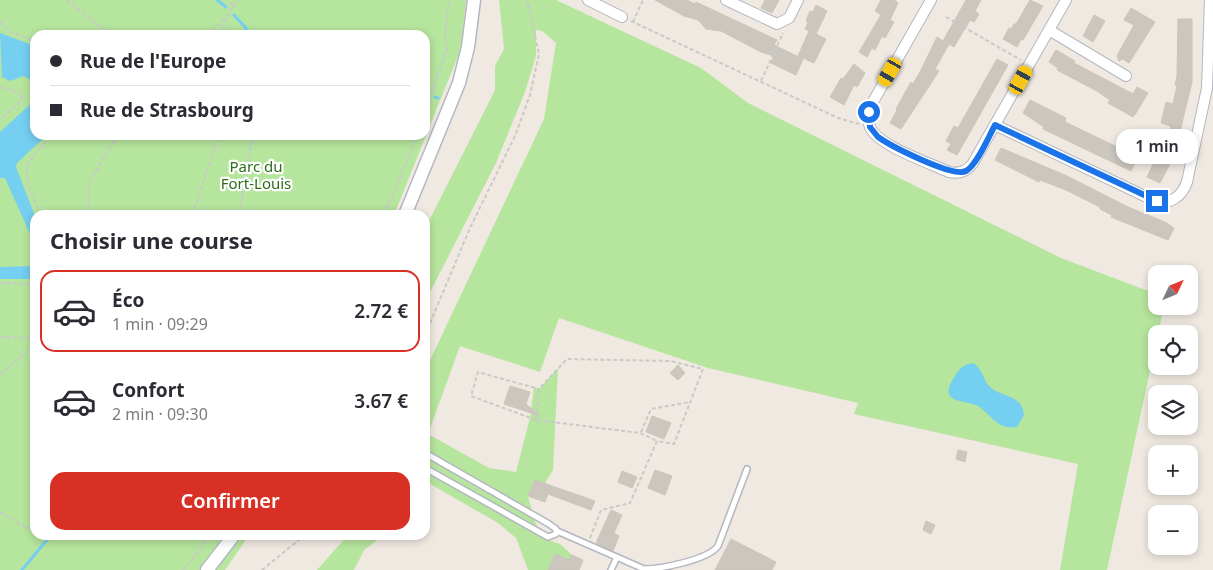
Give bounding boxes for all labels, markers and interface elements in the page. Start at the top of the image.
text: Rue de l'Europe [80,48,226,74]
car [876,55,903,89]
car [1007,63,1034,97]
text: Rue de Strasbourg [80,97,254,123]
route start [858,101,880,123]
callout: 1 min [1116,128,1198,164]
text: 1 min [1135,135,1179,157]
park label: Parc du Fort-Louis [221,156,291,193]
route end [1146,190,1168,212]
text: Choisir une course [50,225,253,255]
north arrow [1148,265,1198,315]
map controls [1148,265,1198,555]
text: Éco [112,287,144,313]
icon: car [52,289,97,334]
text: 2.72 € [354,298,408,324]
text: 1 min · 09:29 [112,313,208,335]
button: locate [1148,325,1198,375]
text: Confort [112,377,184,403]
icon: car [52,379,97,424]
button: layers [1148,385,1198,435]
text: 3.67 € [354,388,408,414]
text: 2 min · 09:30 [112,403,208,425]
button: + [1148,445,1198,495]
button: Confirmer [50,472,410,530]
button: − [1148,505,1198,555]

